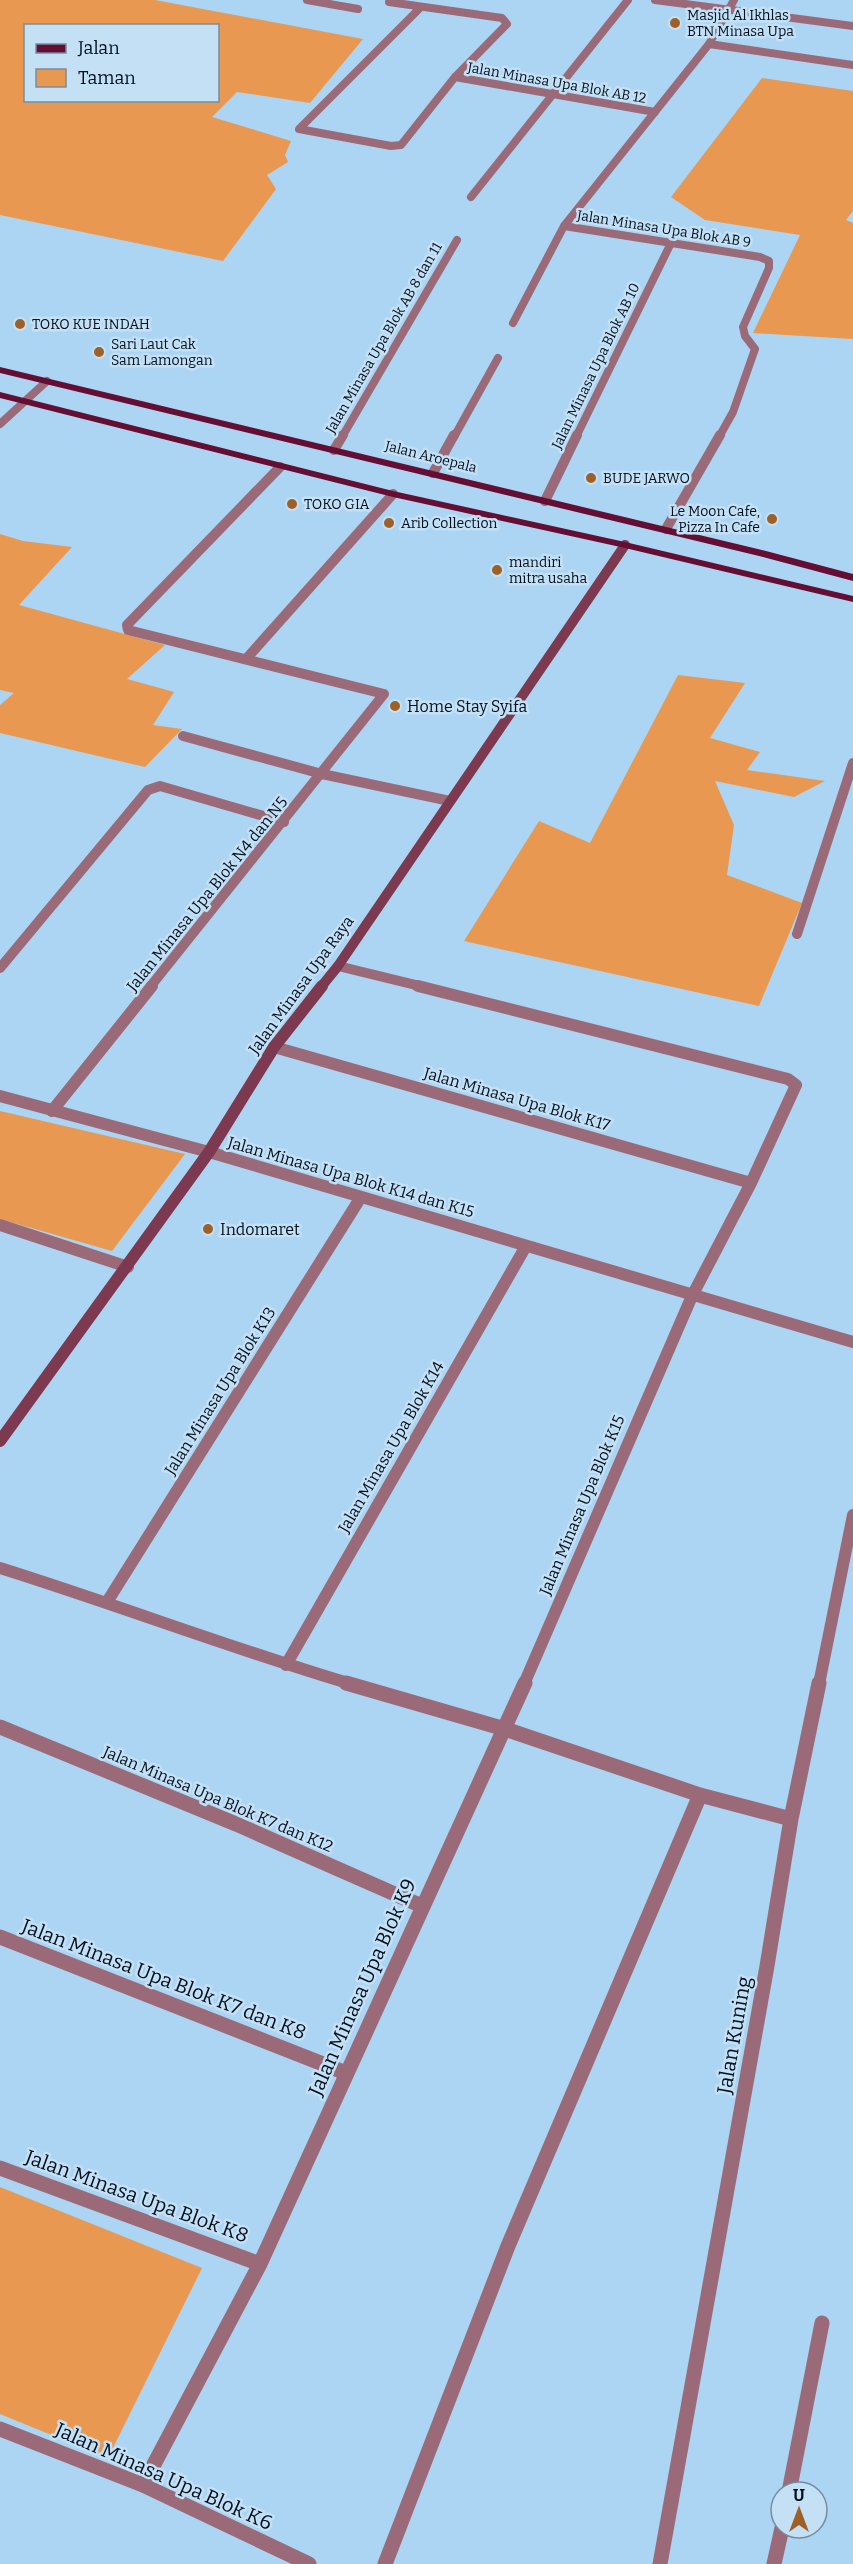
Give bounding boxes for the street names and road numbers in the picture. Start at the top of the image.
street label: Jalan Minasa Upa Blok AB 12 [465,59,648,107]
street label: Jalan Minasa Upa Blok AB 9 [575,207,752,251]
street label: Jalan Minasa Upa Blok AB 8 dan 11 [322,239,446,437]
street label: Jalan Minasa Upa Blok AB 10 [548,280,644,453]
street label: Jalan Aroepala [382,437,479,477]
street label: Jalan Minasa Upa Blok N4 dan N5 [122,793,292,996]
street label: Jalan Minasa Upa Raya [244,912,358,1059]
street label: Jalan Minasa Upa Blok K17 [421,1063,612,1135]
street label: Jalan Minasa Upa Blok K14 dan K15 [225,1132,476,1221]
street label: Jalan Minasa Upa Blok K13 [160,1304,280,1479]
street label: Jalan Minasa Upa Blok K14 [334,1357,448,1537]
street label: Jalan Minasa Upa Blok K15 [535,1412,629,1599]
street label: Jalan Minasa Upa Blok K7 dan K12 [99,1741,336,1856]
street label: Jalan Minasa Upa Blok K9 [303,1875,421,2100]
street label: Jalan Minasa Upa Blok K7 dan K8 [17,1913,310,2044]
street label: Jalan Kuning [712,1974,756,2096]
street label: Jalan Minasa Upa Blok K8 [21,2144,252,2248]
street label: Jalan Minasa Upa Blok K6 [51,2417,276,2535]

